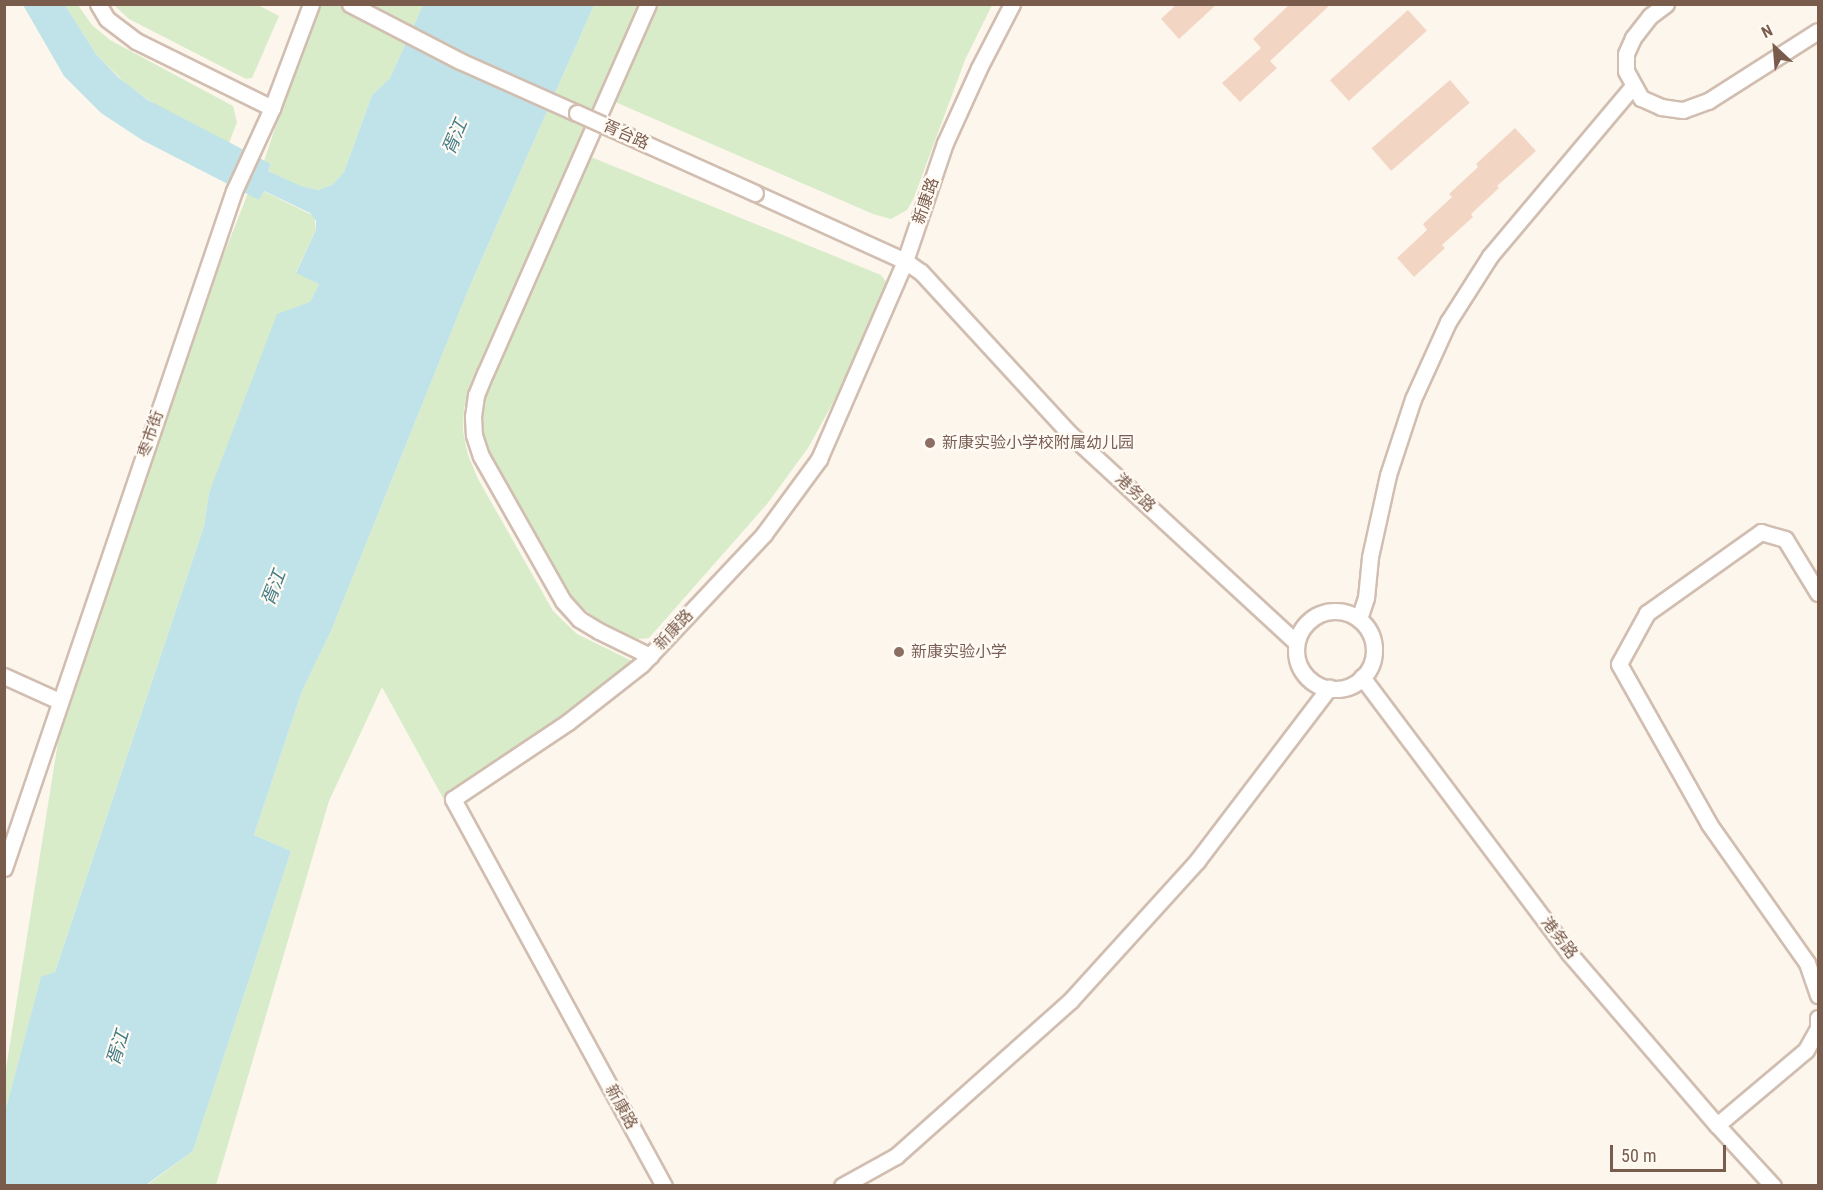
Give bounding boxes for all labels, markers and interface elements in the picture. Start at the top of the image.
north arrow [1745,18,1805,78]
text: N [1758,21,1775,42]
water label: 胥江 [438,116,472,158]
street label: 胥台路 [600,116,652,154]
street label: 新康路 [909,175,943,227]
street label: 枣市街 [134,408,168,460]
place label: 新康实验小学校附属幼儿园 [942,433,1134,453]
marker: 新康实验小学校附属幼儿园 [923,436,937,450]
street label: 港务路 [1111,470,1159,516]
water label: 胥江 [257,567,291,609]
street label: 新康路 [651,606,697,654]
place label: 新康实验小学 [911,642,1007,662]
marker: 新康实验小学 [892,645,906,659]
street label: 港务路 [1537,913,1581,963]
water label: 胥江 [102,1028,134,1068]
street label: 新康路 [601,1081,641,1133]
scale bar [1613,1133,1728,1171]
text: 50 m [1621,1145,1656,1166]

